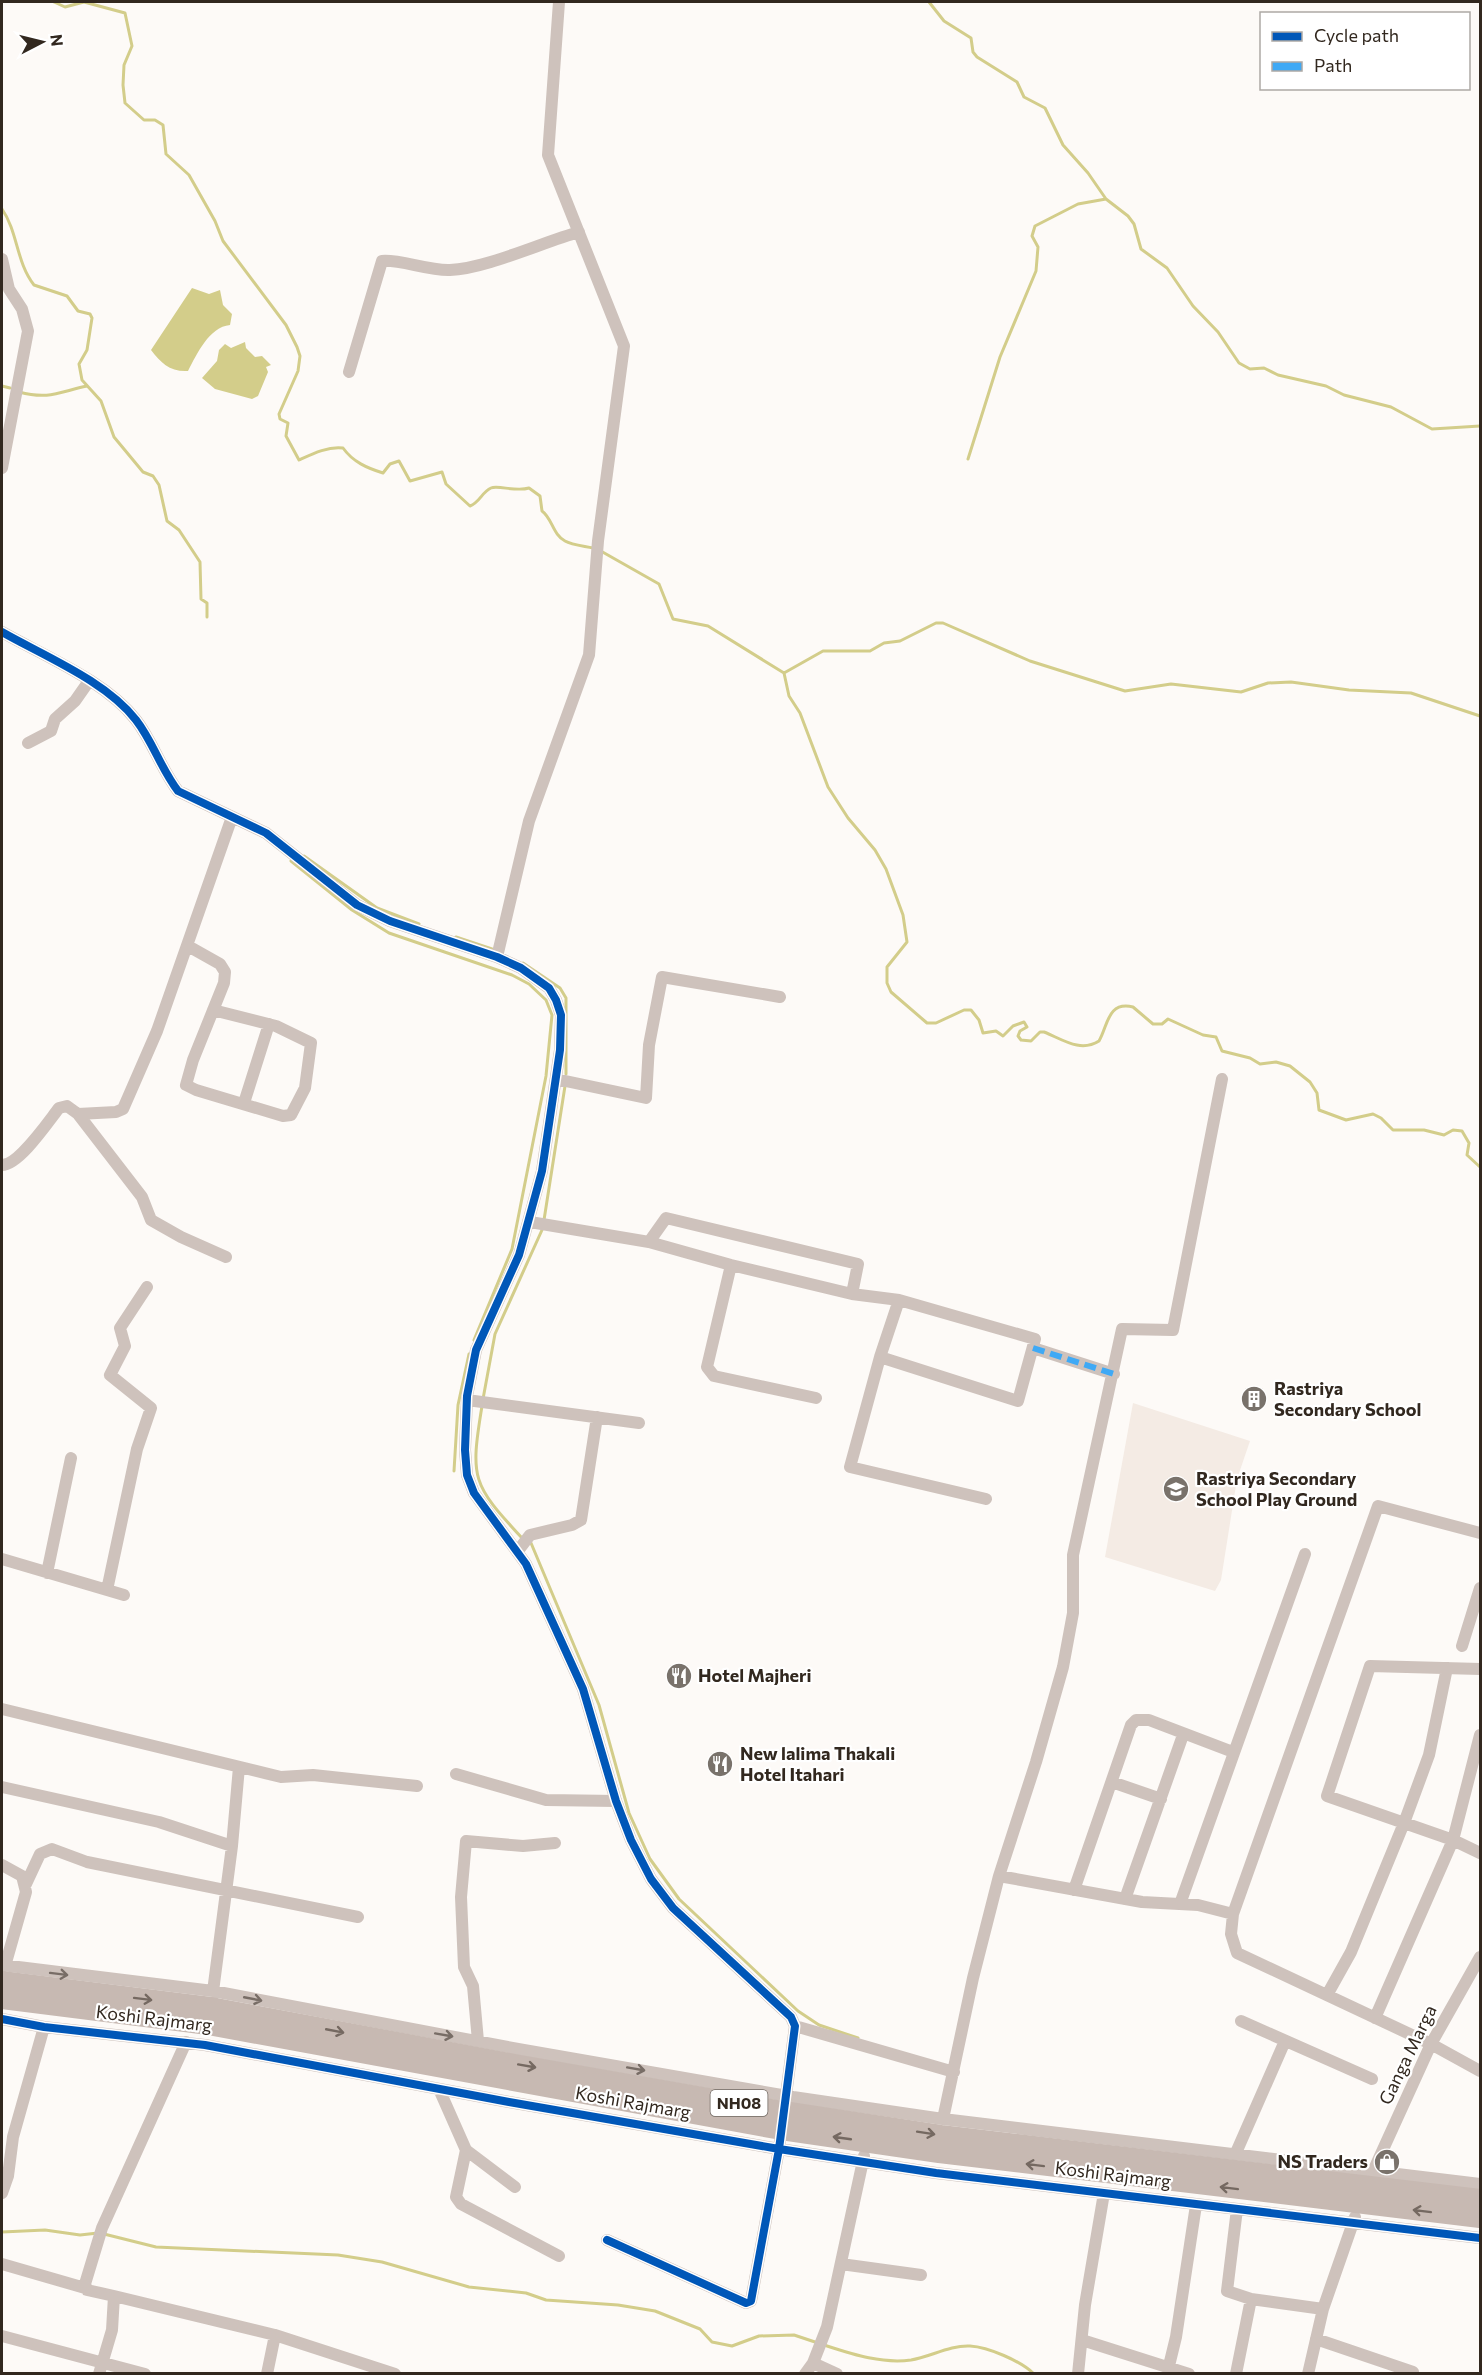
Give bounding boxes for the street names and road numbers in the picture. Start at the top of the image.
street label: Koshi Rajmarg [95,2000,214,2036]
street label: Ganga Marga [1374,2001,1441,2108]
street label: Koshi Rajmarg [574,2081,693,2123]
road number: NH08 [710,2090,768,2116]
street label: Koshi Rajmarg [1054,2156,1173,2192]

